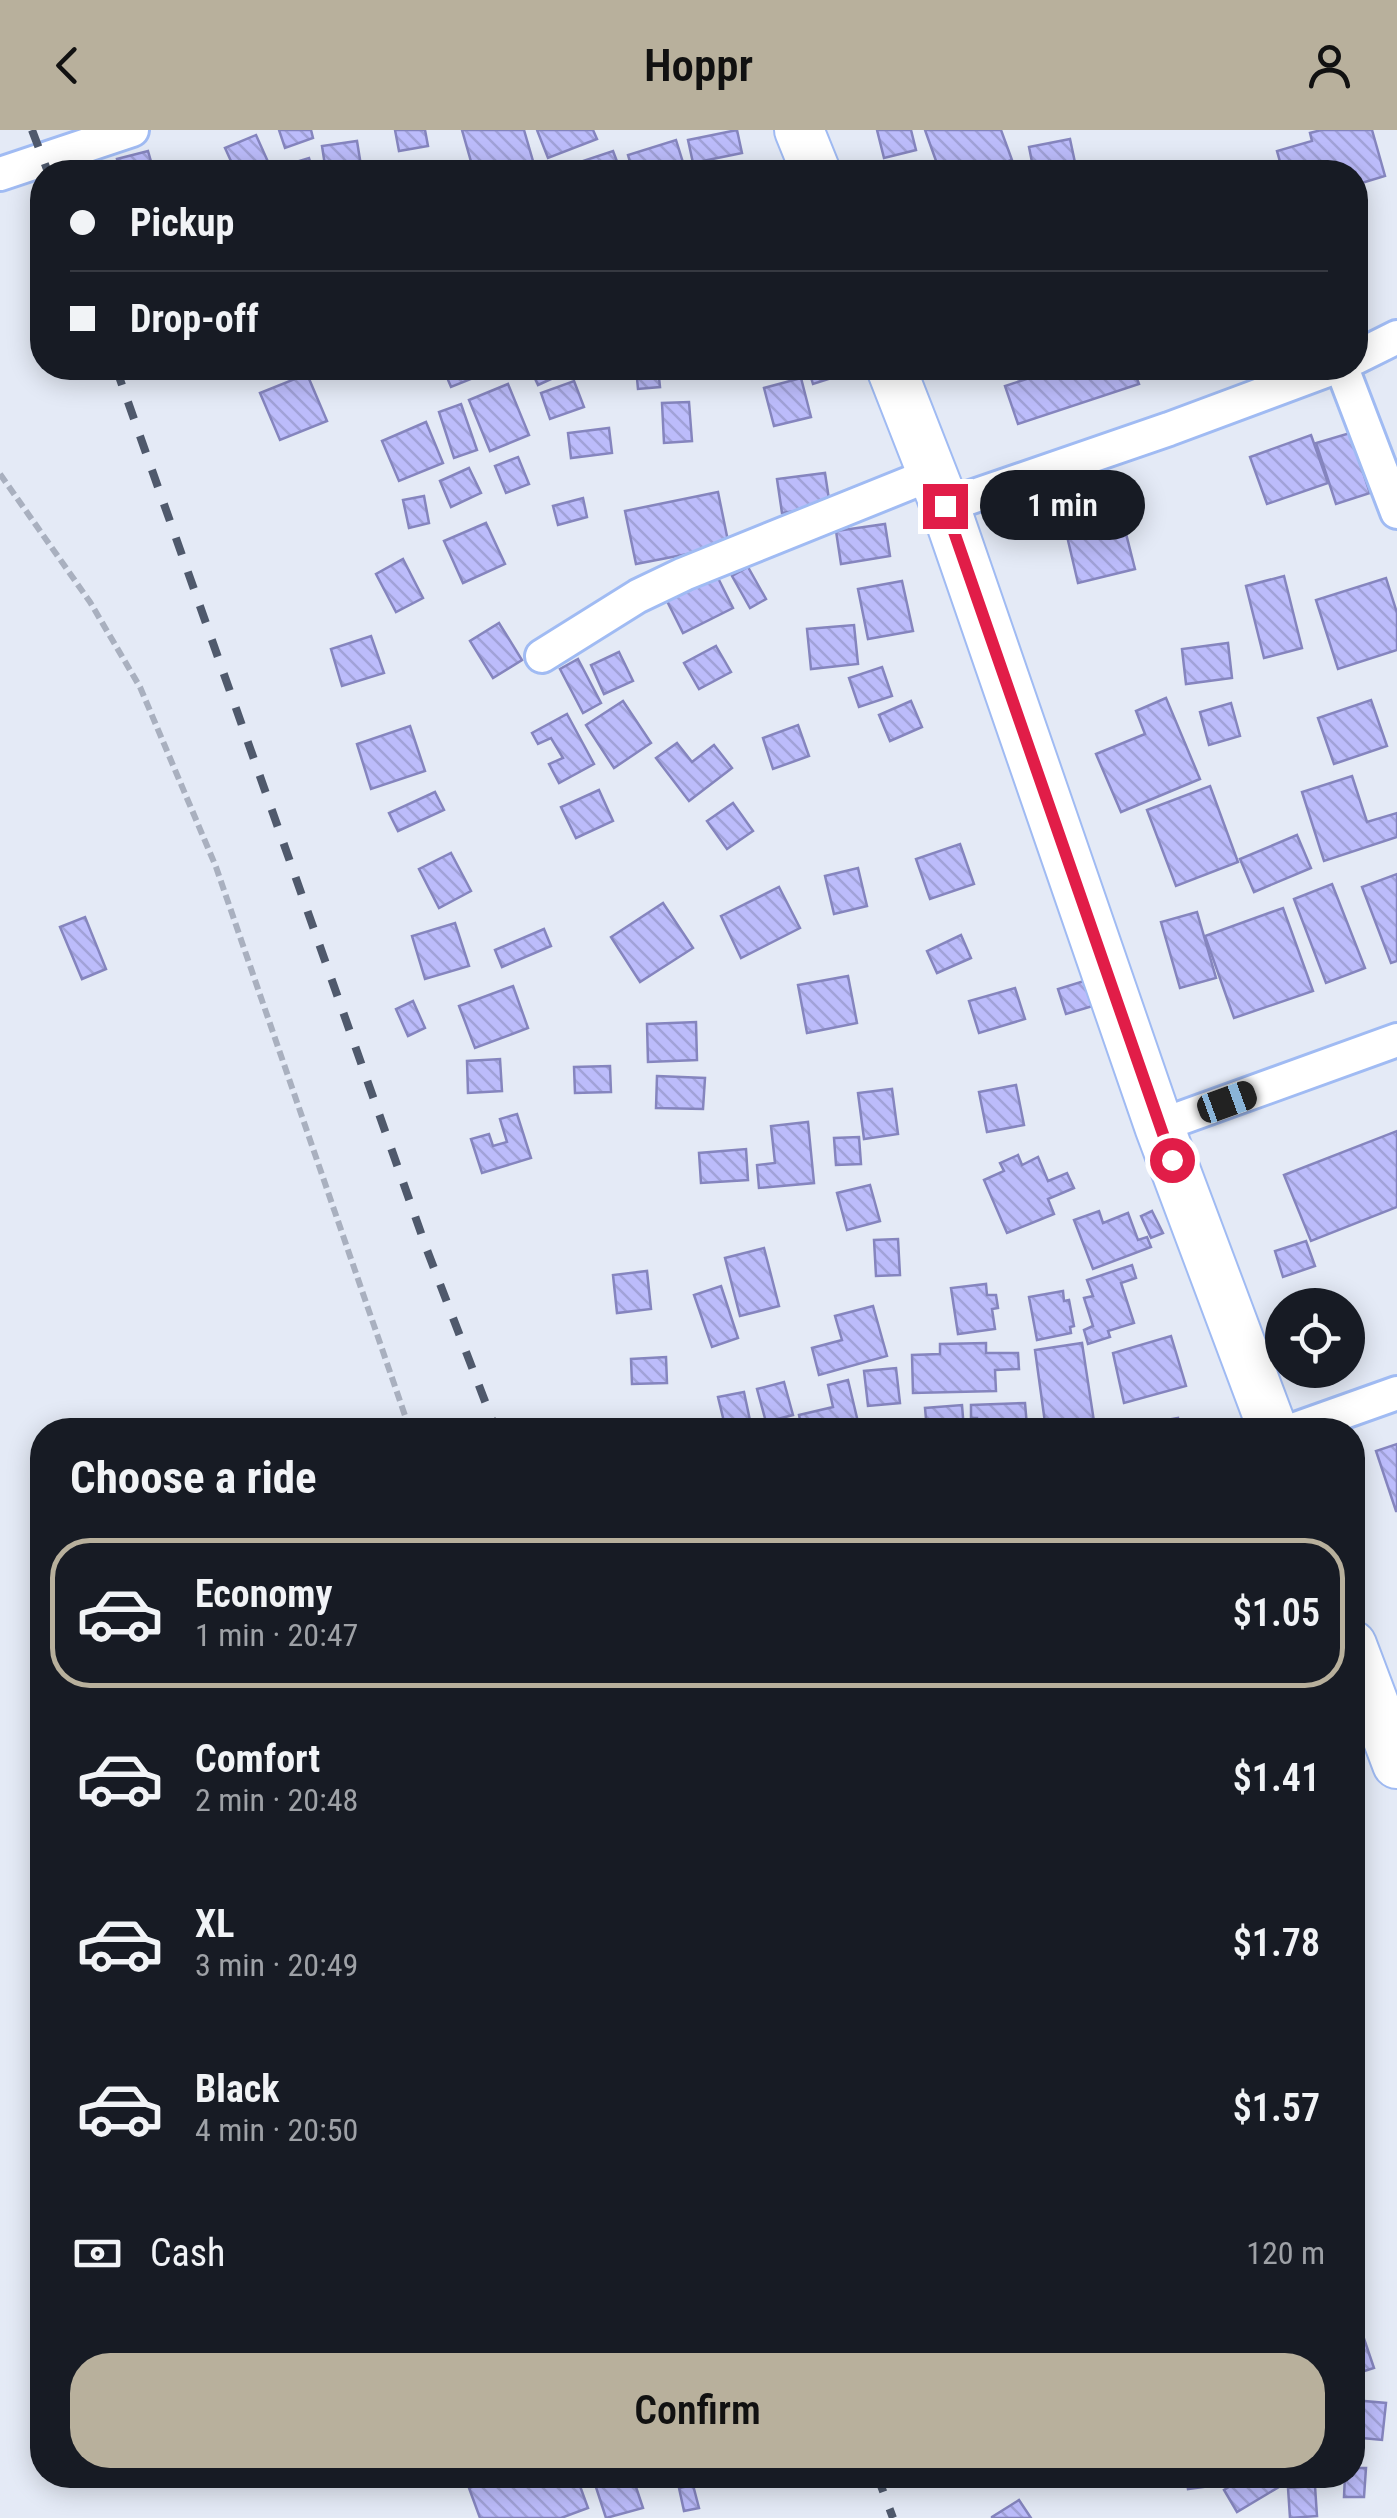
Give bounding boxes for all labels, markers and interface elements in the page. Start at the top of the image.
icon: back [40,38,95,93]
icon: person [1302,38,1357,93]
text: Hoppr [644,39,753,92]
text: Pickup [130,201,234,245]
text: Drop-off [130,297,259,341]
callout: 1 min [980,471,1145,541]
route end [923,484,968,529]
text: 1 min [1027,486,1098,524]
car [1194,1078,1260,1126]
route start [1150,1138,1195,1183]
map controls [1265,1288,1365,1388]
button: locate [1265,1288,1365,1388]
text: Choose a ride [70,1451,317,1504]
icon: car [75,1568,165,1658]
text: Economy [195,1572,332,1616]
text: $1.05 [1233,1591,1320,1635]
text: 1 min · 20:47 [195,1616,358,1654]
icon: car [75,1733,165,1823]
text: Comfort [195,1737,320,1781]
text: $1.41 [1233,1756,1320,1800]
text: 2 min · 20:48 [195,1781,358,1819]
icon: car [75,1898,165,1988]
text: XL [195,1902,234,1946]
text: $1.78 [1233,1921,1320,1965]
text: 3 min · 20:49 [195,1946,358,1984]
icon: car [75,2063,165,2153]
text: Black [195,2067,279,2111]
text: $1.57 [1233,2086,1320,2130]
text: 4 min · 20:50 [195,2111,358,2149]
icon: cash [70,2226,125,2281]
text: Cash [150,2231,225,2275]
text: 120 m [1246,2234,1325,2272]
button: Confirm [70,2353,1325,2468]

